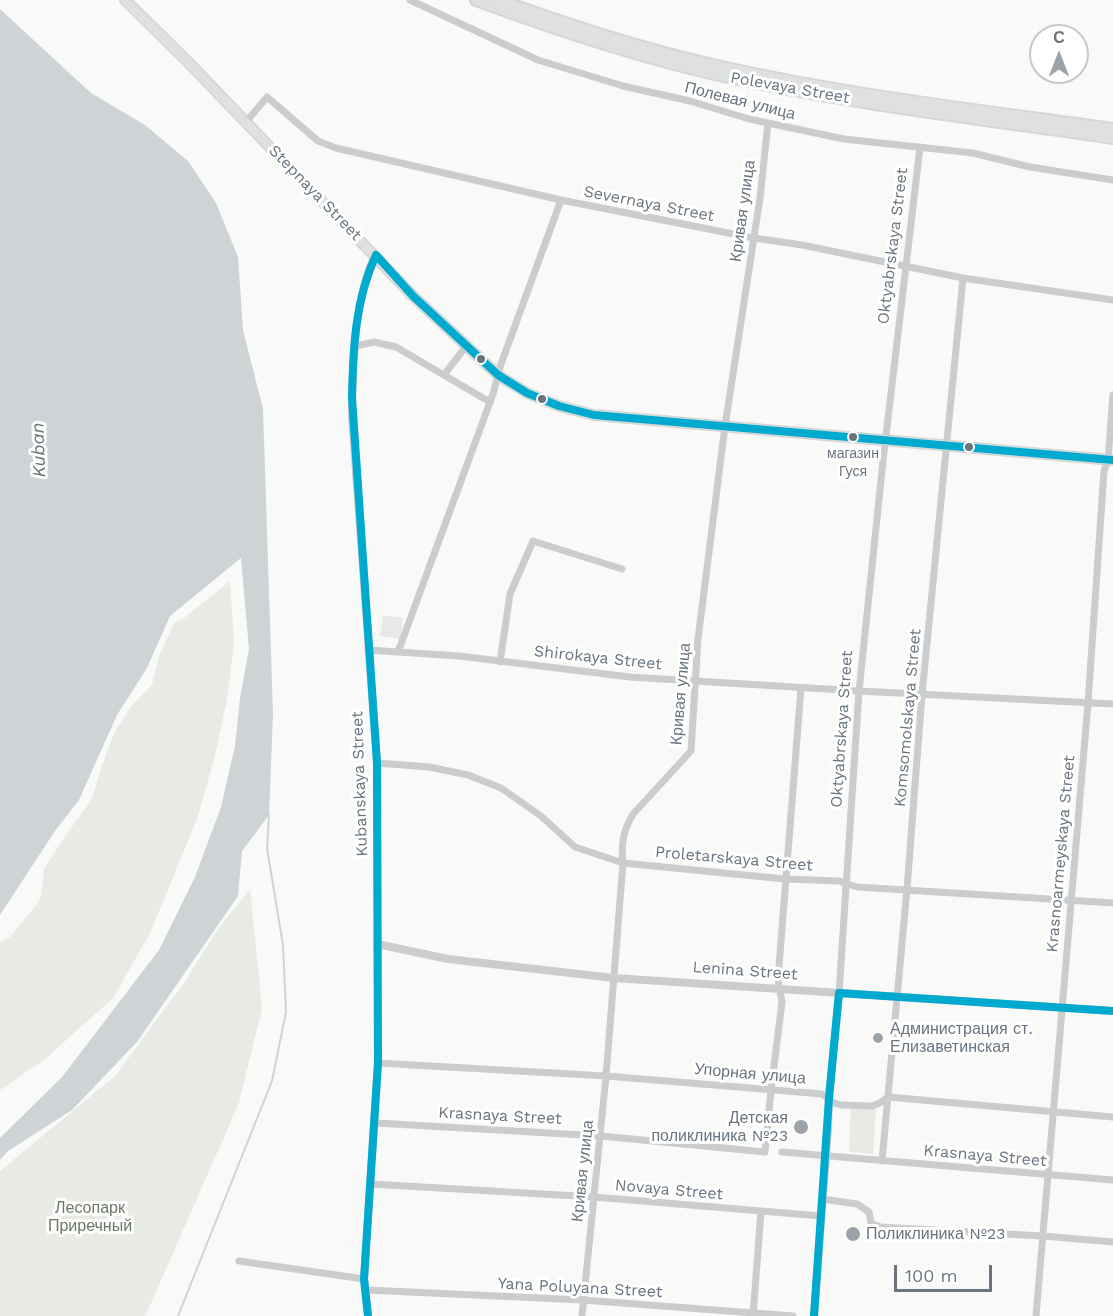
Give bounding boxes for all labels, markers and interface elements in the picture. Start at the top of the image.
north arrow [1029,24,1089,84]
text: С [1053,28,1065,47]
street label: Polevaya Street [729,68,851,108]
street label: Полевая улица [683,78,797,124]
street label: Stepnaya Street [265,141,365,245]
street label: Кривая улица [726,159,760,263]
street label: Oktyabrskaya Street [874,167,912,325]
street label: Severnaya Street [582,182,716,226]
unlabelled marker [475,353,487,365]
unlabelled marker [536,393,548,405]
water label: Kuban [27,422,51,478]
marker: магазин Гуся [847,431,859,443]
unlabelled marker [963,441,975,453]
place label: магазин Гуся [827,446,879,478]
street label: Komsomolskaya Street [891,628,925,808]
street label: Shirokaya Street [533,642,663,674]
street label: Кривая улица [667,642,695,746]
street label: Oktyabrskaya Street [827,650,857,808]
street label: Kubanskaya Street [348,711,372,857]
street label: Krasnoarmeyskaya Street [1043,754,1079,954]
street label: Proletarskaya Street [654,843,814,875]
street label: Lenina Street [692,958,798,984]
place label: Администрация ст. Елизаветинская [890,1019,1033,1057]
marker: Администрация ст. Елизаветинская [871,1031,885,1045]
street label: Упорная улица [694,1060,806,1088]
street label: Krasnaya Street [438,1103,562,1129]
place label: Детская поликлиника №23 [651,1108,788,1146]
marker: Детская поликлиника №23 [792,1118,810,1136]
street label: Кривая улица [568,1119,598,1223]
street label: Krasnaya Street [923,1141,1047,1171]
street label: Novaya Street [614,1176,724,1204]
park label: Лесопарк Приречный [48,1198,132,1236]
place label: Поликлиника №23 [866,1224,1005,1244]
marker: Поликлиника №23 [844,1225,862,1243]
scale bar [897,1253,994,1291]
text: 100 m [905,1265,958,1286]
street label: Yana Poluyana Street [497,1274,663,1302]

